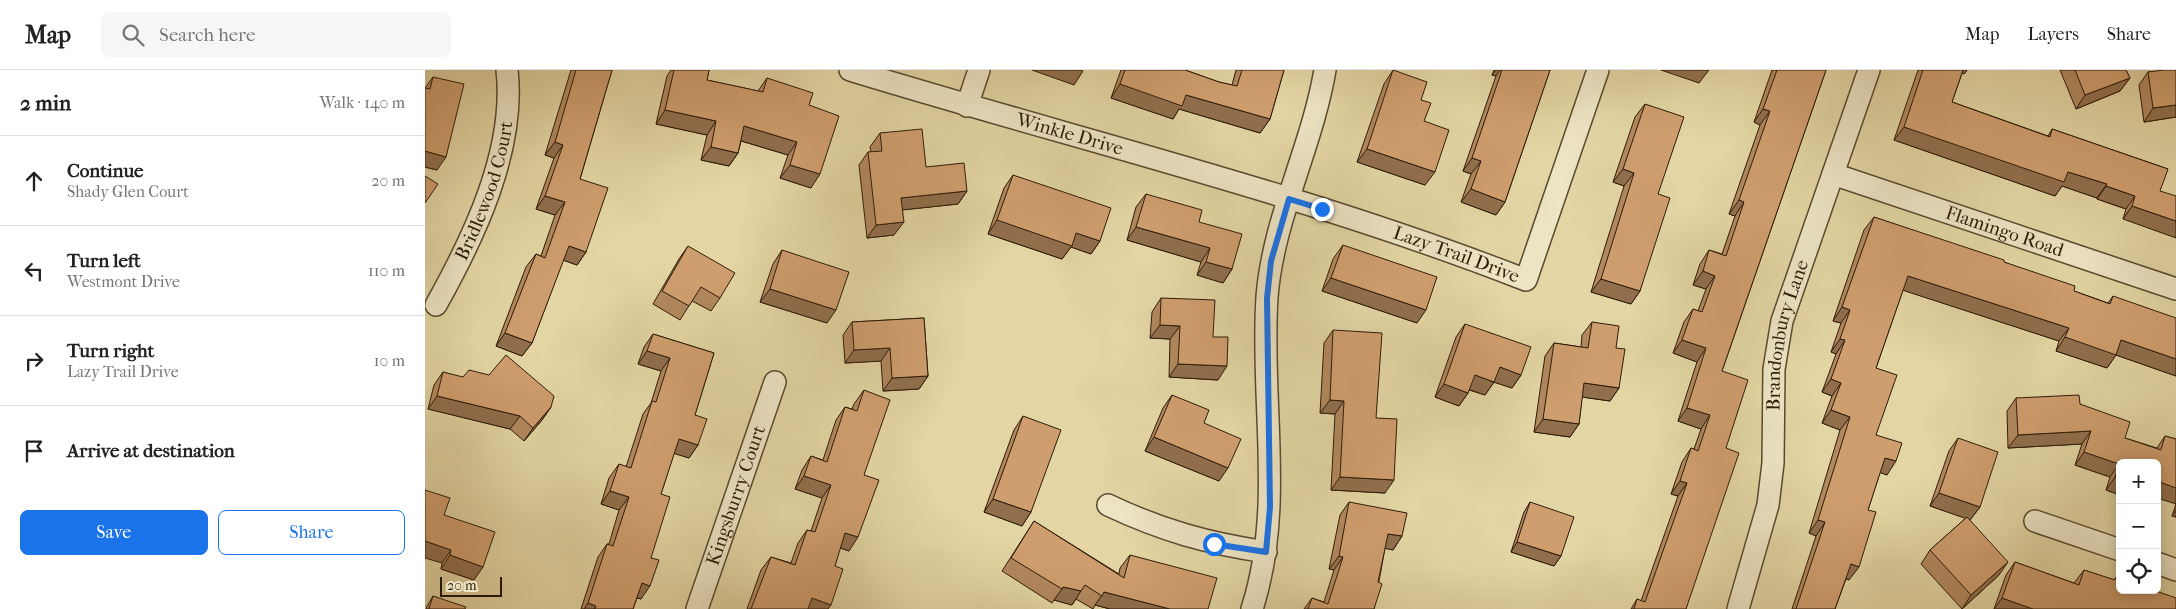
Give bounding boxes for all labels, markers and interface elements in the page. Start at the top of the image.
search box [101,12,451,57]
text: Map [25,21,71,49]
icon: search [119,21,147,49]
text: Search here [159,24,255,46]
text: Map [1965,24,1999,45]
text: Layers [2027,24,2079,45]
text: Share [2107,24,2151,45]
text: 2 min [20,91,71,115]
text: Walk · 140 m [320,93,405,112]
street label: Winkle Drive [1013,108,1126,160]
street label: Bridlewood Court [450,119,517,264]
text: Continue [67,160,143,182]
icon: ahead [20,167,48,195]
text: 20 m [371,171,405,190]
text: Shady Glen Court [67,182,189,201]
route end [1311,198,1334,221]
street label: Flamingo Road [1943,202,2067,262]
street label: Lazy Trail Drive [1390,222,1523,287]
text: Turn left [67,250,141,272]
icon: left [20,257,48,285]
street label: Brandonbury Lane [1763,257,1813,411]
text: 110 m [368,261,405,280]
text: Westmont Drive [67,272,180,291]
text: Turn right [67,340,154,362]
icon: right [20,347,48,375]
text: 10 m [374,351,405,370]
text: Lazy Trail Drive [67,362,179,381]
street label: Kingsburry Court [702,422,770,568]
icon: arrive [20,437,48,465]
text: Arrive at destination [67,440,235,462]
map controls [2116,459,2161,594]
button: + [2116,459,2161,504]
button: − [2116,504,2161,549]
button: Save [20,510,208,555]
button: Share [218,510,405,555]
route start [1203,533,1226,556]
button: locate [2116,549,2161,594]
scale bar [440,574,503,597]
text: 20 m [447,577,477,594]

